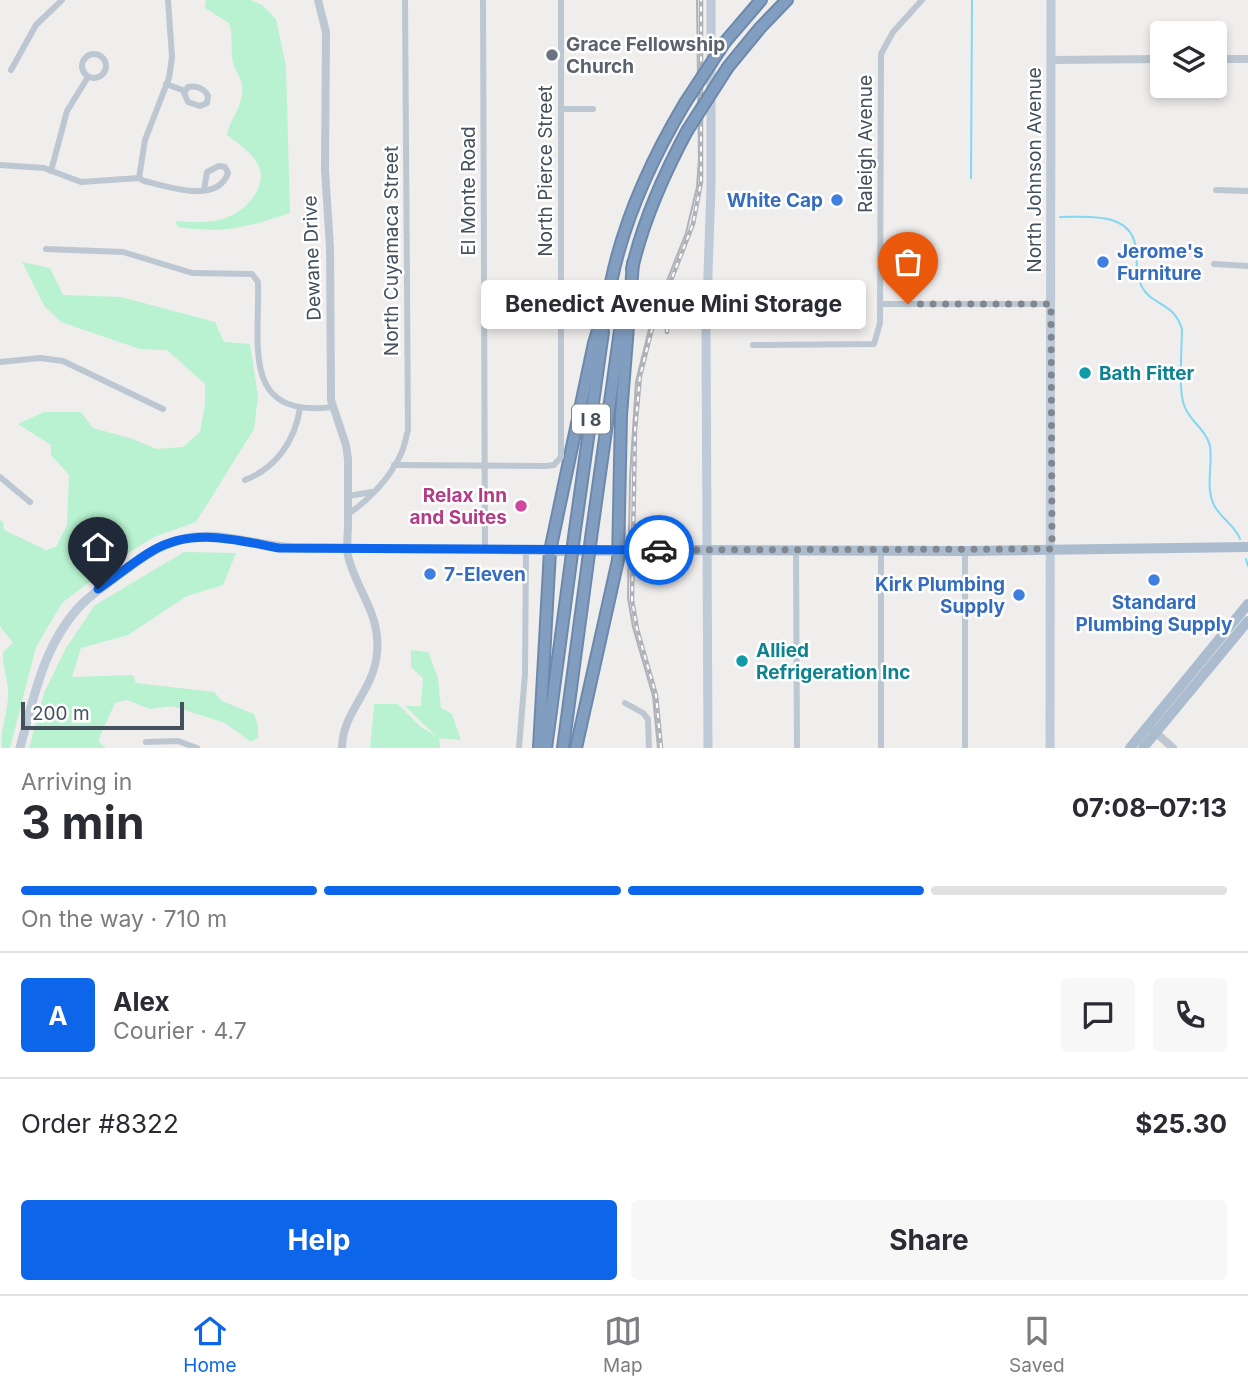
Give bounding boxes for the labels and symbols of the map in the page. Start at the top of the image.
place label: Grace Fellowship Church [566,33,725,78]
marker: Grace Fellowship Church [544,47,560,63]
street label: North Johnson Avenue [1023,67,1046,273]
street label: Raleigh Avenue [854,75,877,213]
street label: North Pierce Street [534,85,557,257]
street label: El Monte Road [457,126,480,256]
street label: North Cuyamaca Street [380,146,403,356]
place label: White Cap [727,189,823,212]
marker: White Cap [829,192,845,208]
street label: Dewane Drive [298,195,326,321]
pin [878,232,938,304]
place label: Jerome's Furniture [1117,240,1204,285]
marker: Jerome's Furniture [1095,254,1111,270]
callout: Benedict Avenue Mini Storage [481,280,866,328]
place label: Bath Fitter [1099,362,1195,385]
marker: Bath Fitter [1077,365,1093,381]
road number: I 8 [572,404,610,433]
place label: Relax Inn and Suites [410,484,507,529]
marker: Relax Inn and Suites [513,498,529,514]
courier [624,515,694,585]
pin [68,517,128,589]
place label: 7-Eleven [444,563,526,586]
marker: 7-Eleven [422,566,438,582]
marker: Standard Plumbing Supply [1146,572,1162,588]
place label: Kirk Plumbing Supply [875,573,1006,618]
marker: Kirk Plumbing Supply [1011,587,1027,603]
place label: Standard Plumbing Supply [1075,591,1233,636]
place label: Allied Refrigeration Inc [756,639,910,684]
marker: Allied Refrigeration Inc [734,653,750,669]
scale bar [21,699,184,731]

